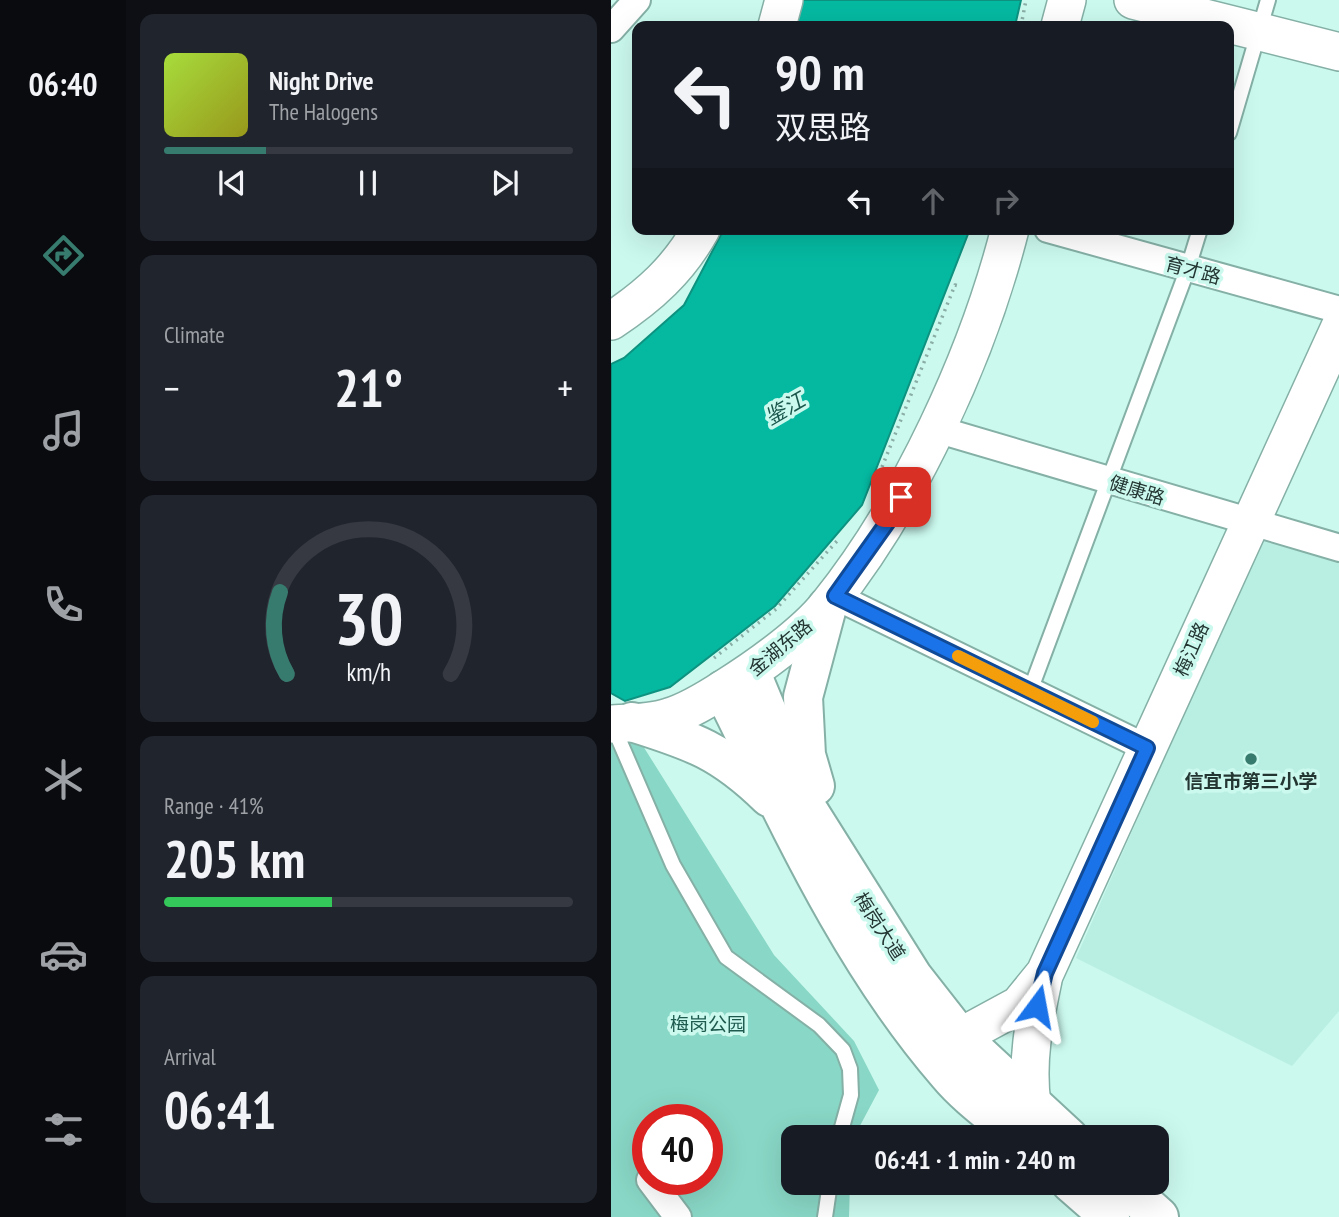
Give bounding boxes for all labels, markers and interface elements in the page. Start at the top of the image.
text: 90 m [775,40,864,104]
icon: left [660,49,751,140]
text: 06:40 [28,63,98,105]
text: Night Drive [269,64,374,97]
text: The Halogens [269,97,378,126]
text: 双思路 [775,106,871,148]
icon: previous [213,164,251,202]
icon: pause [349,164,387,202]
icon: next [486,164,524,202]
icon: left [841,182,879,220]
icon: ahead [914,182,952,220]
icon: right [987,182,1025,220]
icon: directions [39,231,88,280]
street label: 育才路 [1162,251,1224,289]
text: Climate [164,320,225,349]
text: 21° [334,354,403,421]
text: − [164,363,180,412]
text: + [557,363,573,412]
water label: 鉴江 [760,385,811,431]
icon: music [39,406,88,455]
pin [871,467,931,527]
street label: 健康路 [1106,470,1168,510]
icon: arrive [882,478,920,516]
text: 30 [334,571,403,665]
icon: phone [39,580,88,629]
street label: 金湖东路 [743,613,817,681]
street label: 梅江路 [1168,618,1214,680]
text: km/h [346,656,391,688]
marker: 信宜市第三小学 [1243,751,1259,767]
icon: climate [39,755,88,804]
place label: 信宜市第三小学 [1184,769,1318,793]
text: Range · 41% [164,791,264,820]
text: 205 km [164,825,305,892]
street label: 梅岗大道 [849,888,911,964]
icon: car [39,930,88,979]
position arrow [1000,969,1074,1043]
park label: 梅岗公园 [670,1012,746,1036]
text: Arrival [164,1042,216,1071]
text: 06:41 [164,1076,276,1143]
speed limit sign: 40 [632,1104,723,1195]
icon: filters [39,1105,88,1154]
text: 06:41 · 1 min · 240 m [875,1143,1075,1176]

